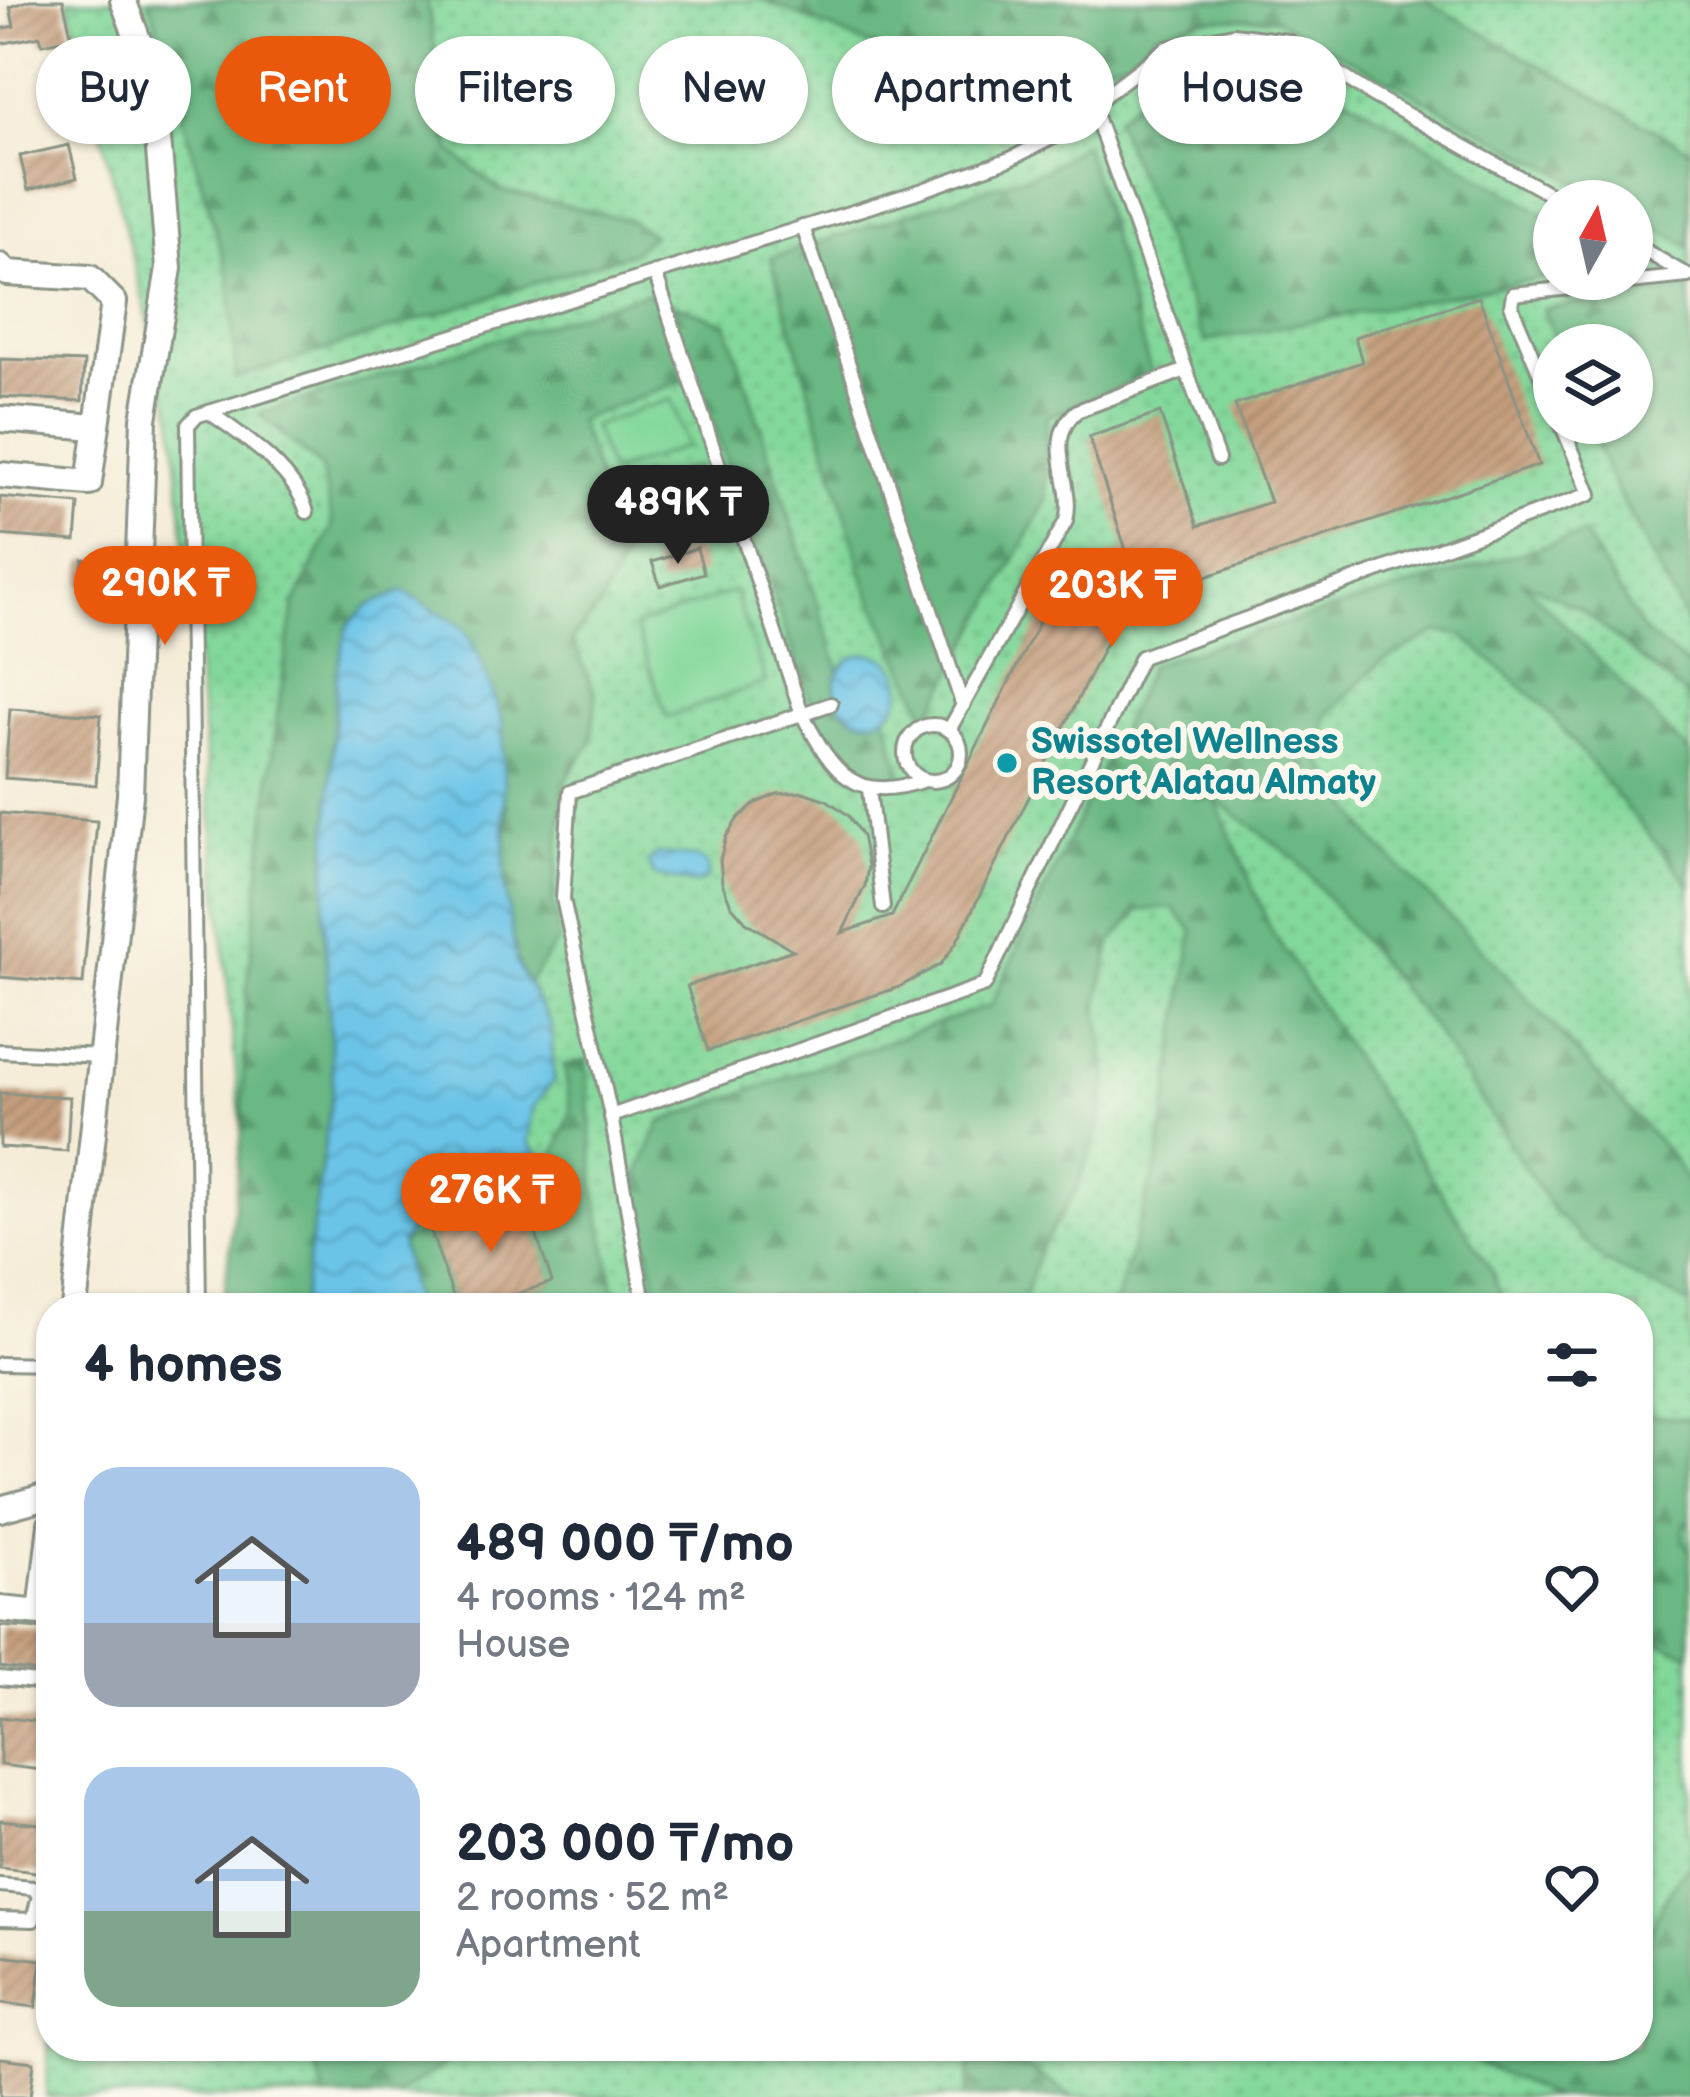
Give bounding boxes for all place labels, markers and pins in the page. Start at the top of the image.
pin: 489K ₸ [580,465,776,567]
pin: 290K ₸ [67,546,263,648]
pin: 203K ₸ [1014,548,1210,650]
place label: Swissotel Wellness Resort Alatau Almaty [1031,721,1376,805]
marker: Swissotel Wellness Resort Alatau Almaty [994,750,1020,776]
pin: 276K ₸ [393,1153,589,1255]

